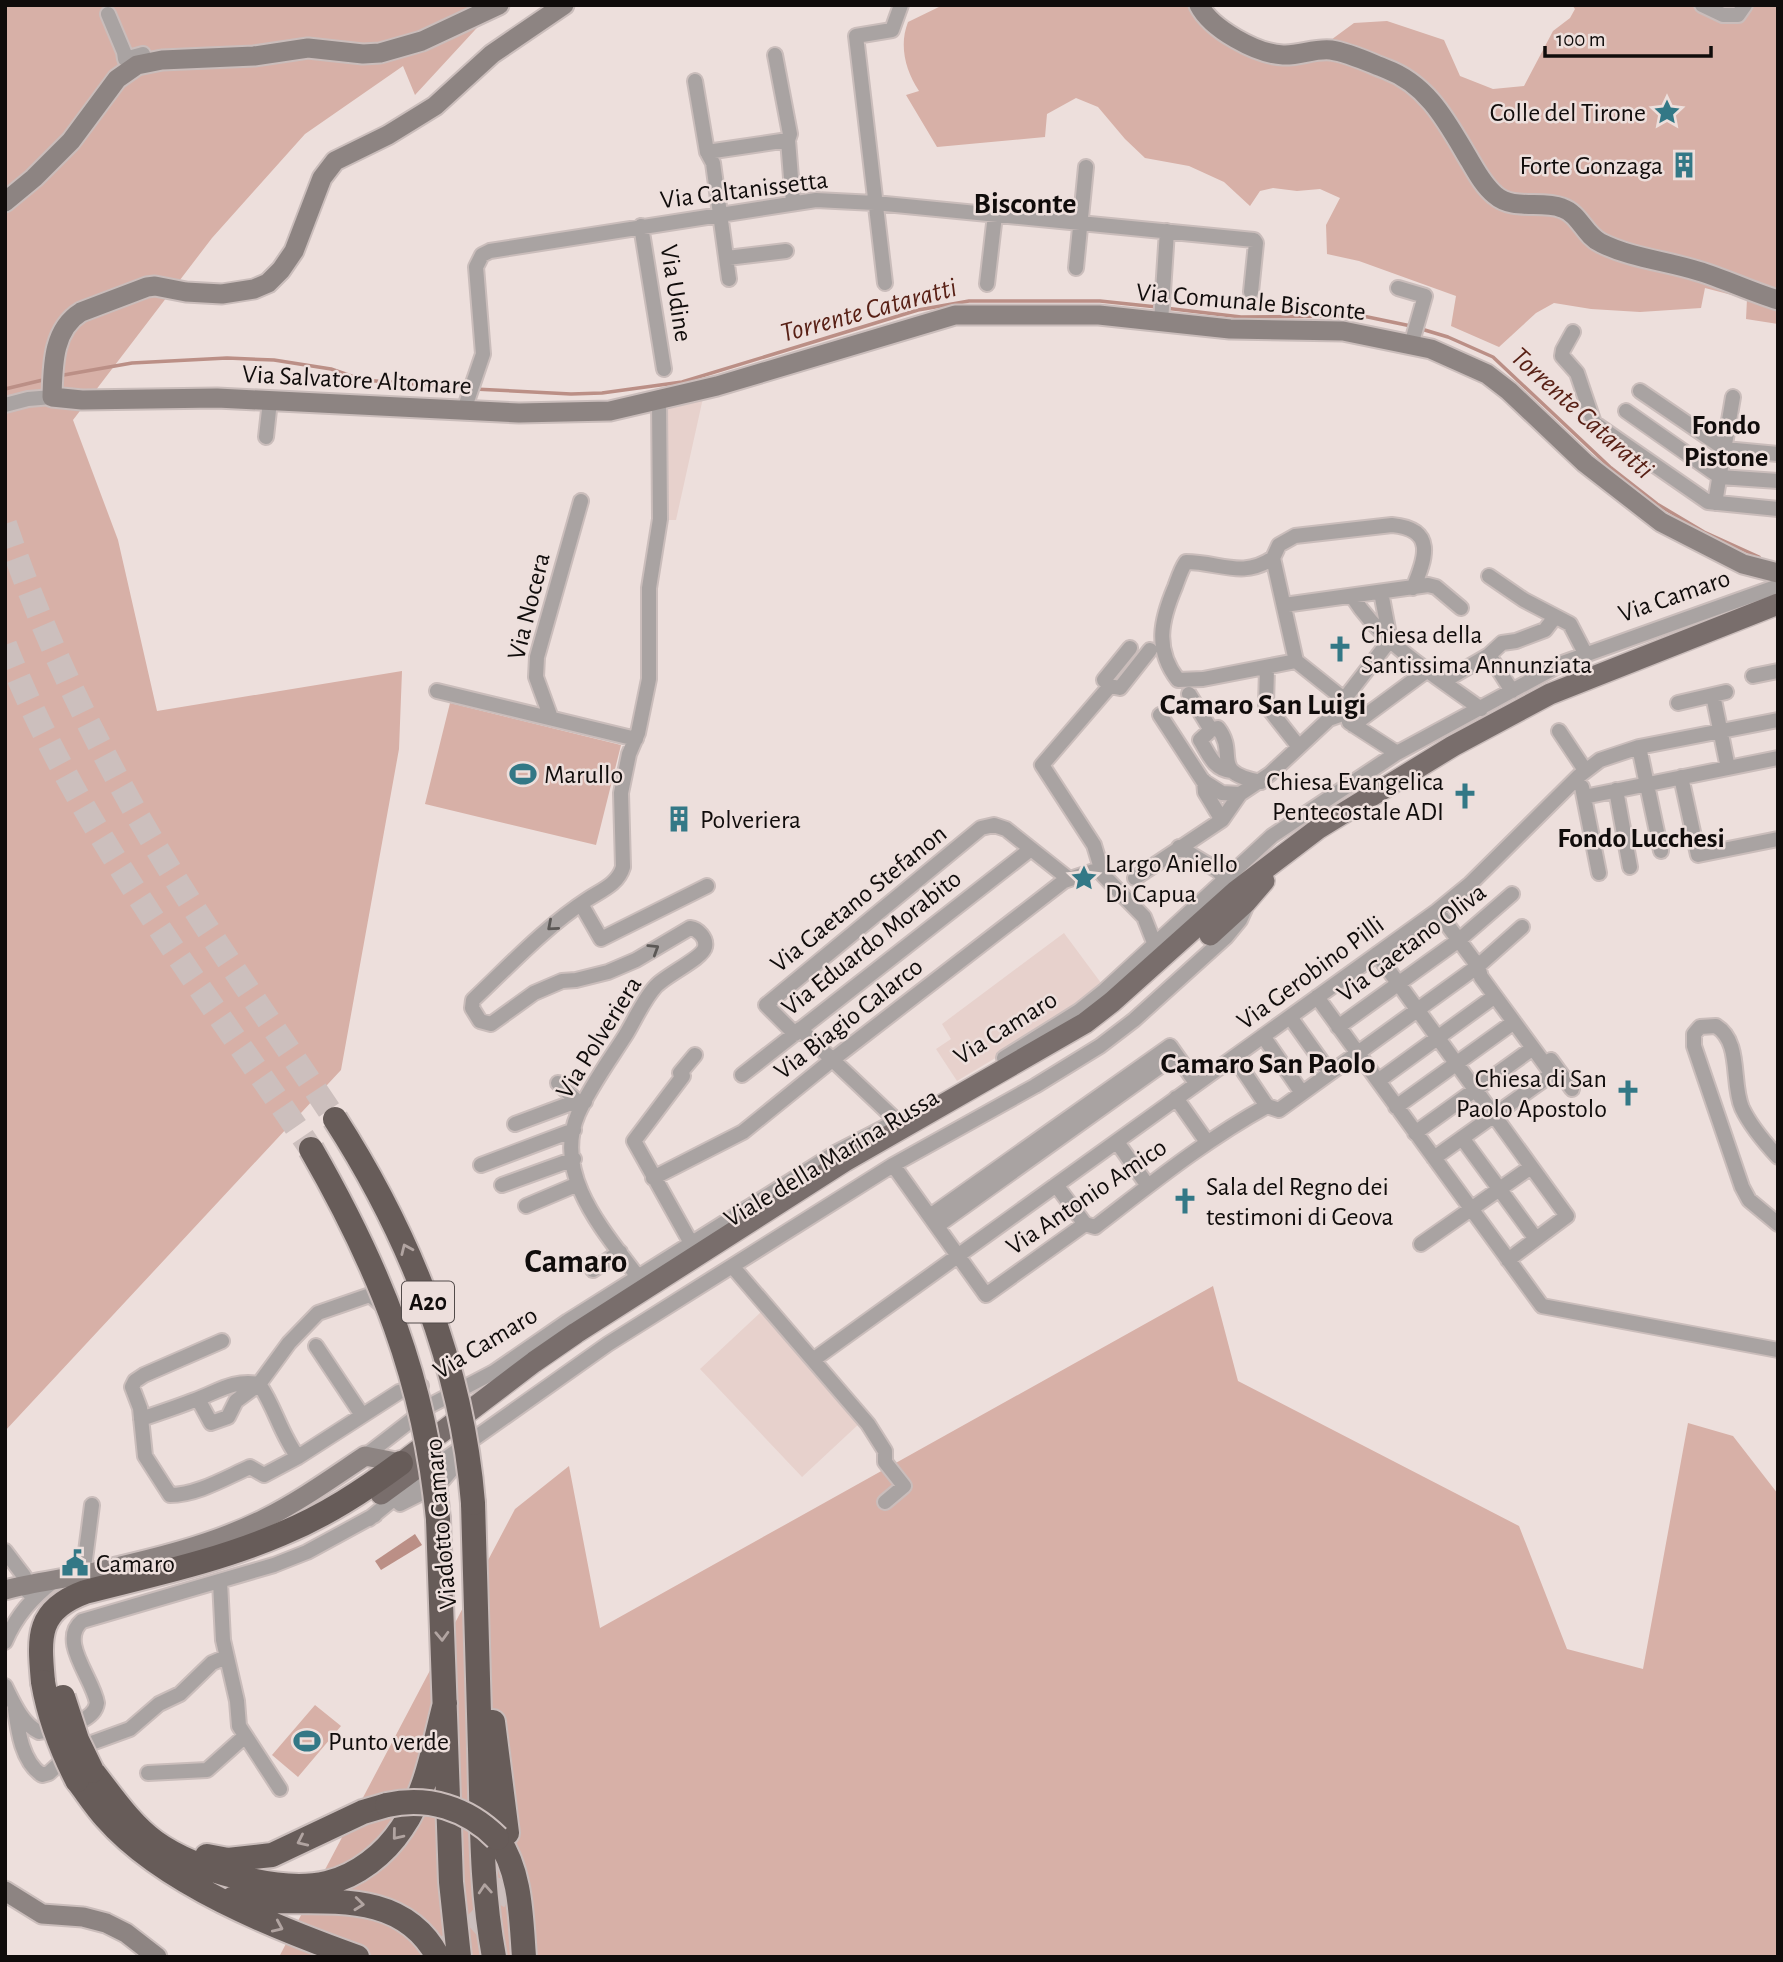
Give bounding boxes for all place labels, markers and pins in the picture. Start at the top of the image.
place icon: Colle del Tirone [1652,97,1682,127]
place label: Colle del Tirone [1490,100,1646,126]
building icon: Forte Gonzaga [1669,150,1699,180]
place label: Forte Gonzaga [1519,153,1663,179]
place label: Chiesa della Santissima Annunziata [1361,622,1592,678]
church icon: Chiesa della Santissima Annunziata [1325,634,1355,664]
sports icon: Marullo [508,759,538,789]
place label: Marullo [544,762,623,788]
place label: Chiesa Evangelica Pentecostale ADI [1266,769,1444,825]
church icon: Chiesa Evangelica Pentecostale ADI [1450,781,1480,811]
building icon: Polveriera [664,804,694,834]
place label: Polveriera [700,807,801,833]
place label: Largo Aniello Di Capua [1105,851,1238,907]
place icon: Largo Aniello Di Capua [1069,863,1099,893]
place label: Chiesa di San Paolo Apostolo [1456,1066,1607,1122]
church icon: Chiesa di San Paolo Apostolo [1613,1078,1643,1108]
place label: Sala del Regno dei testimoni di Geova [1206,1174,1394,1230]
church icon: Sala del Regno dei testimoni di Geova [1170,1186,1200,1216]
public building icon: Camaro [60,1548,90,1578]
place label: Camaro [96,1551,175,1577]
sports icon: Punto verde [292,1726,322,1756]
place label: Punto verde [328,1729,449,1755]

